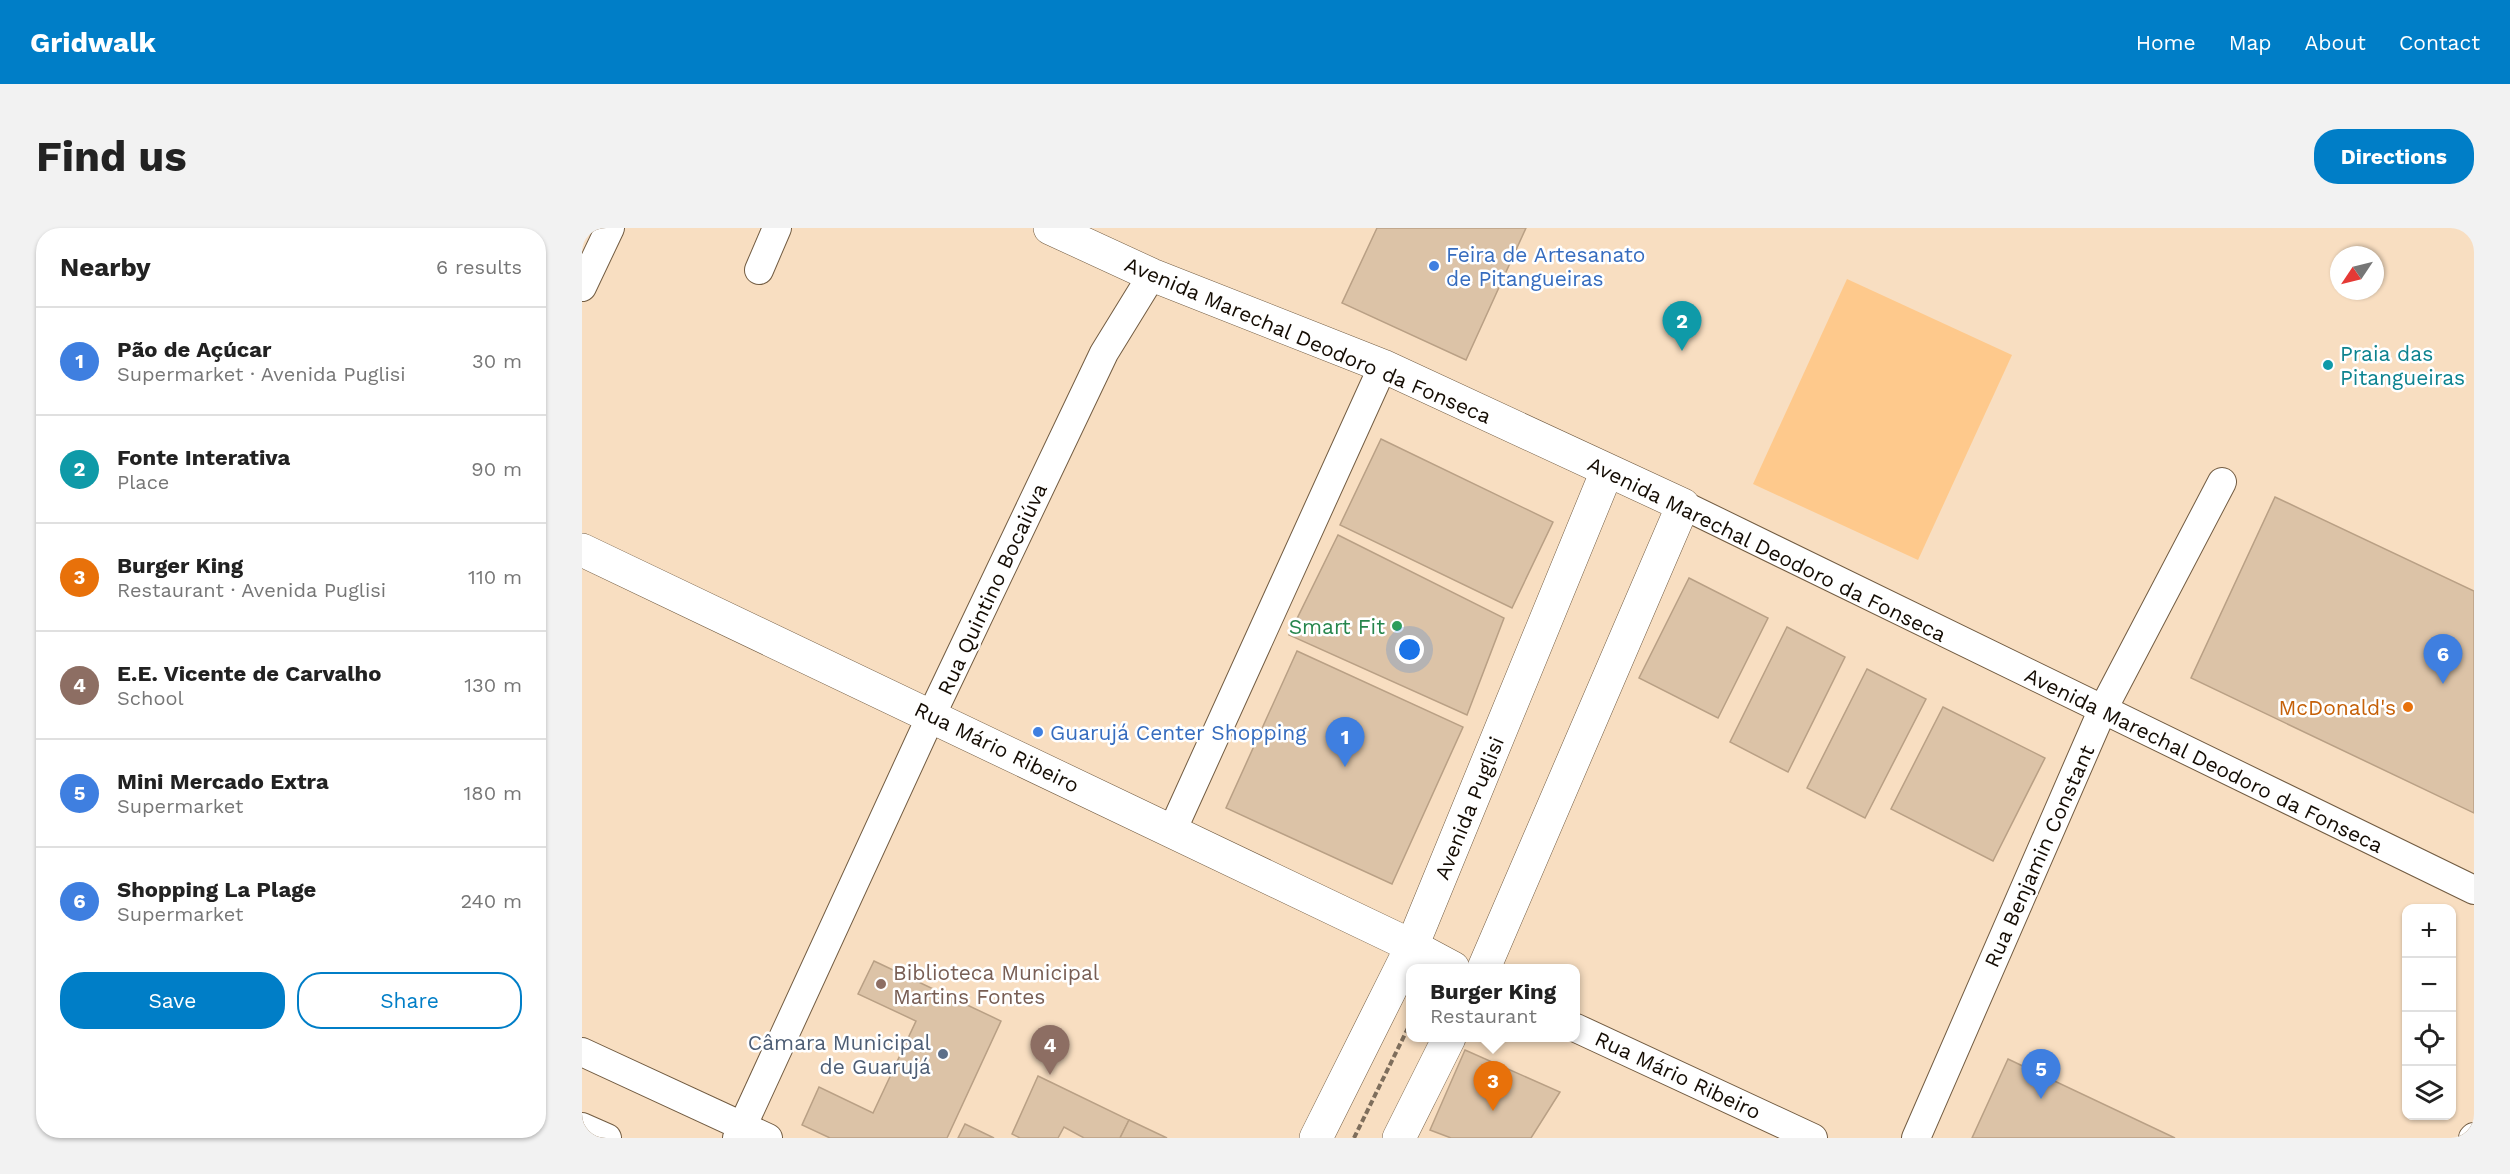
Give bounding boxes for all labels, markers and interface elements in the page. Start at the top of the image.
text: Gridwalk [30,26,156,59]
text: Home [2136,30,2196,55]
text: Map [2229,30,2272,55]
text: About [2305,30,2366,55]
text: Contact [2399,30,2480,55]
button: Directions [2314,129,2474,184]
text: Find us [36,132,187,181]
place label: Feira de Artesanato de Pitangueiras [1446,242,1645,291]
north arrow [2330,246,2384,300]
street label: Avenida Marechal Deodoro da Fonseca [1121,251,1495,429]
text: Nearby [60,252,151,282]
text: 6 results [436,255,522,279]
marker: Feira de Artesanato de Pitangueiras [1427,259,1441,273]
pin: 2 [1662,302,1702,351]
text: Pão de Açúcar [117,337,272,362]
place label: Praia das Pitangueiras [2340,341,2465,390]
text: 1 [75,349,84,373]
text: 30 m [472,349,522,373]
marker: Praia das Pitangueiras [2321,358,2335,372]
text: Supermarket · Avenida Puglisi [117,362,406,386]
text: Fonte Interativa [117,445,290,470]
street label: Avenida Marechal Deodoro da Fonseca [1584,451,1950,647]
text: 2 [74,457,85,481]
text: 90 m [471,457,522,481]
text: Place [117,470,169,494]
street label: Rua Quintino Bocaiúva [932,479,1052,699]
text: Burger King [117,553,243,578]
text: 3 [74,565,85,589]
text: 110 m [468,565,522,589]
text: Restaurant · Avenida Puglisi [117,578,386,602]
place label: Smart Fit [1289,614,1385,639]
marker: Smart Fit [1390,619,1404,633]
pin: 6 [2424,634,2462,684]
your location [1395,635,1424,664]
text: E.E. Vicente de Carvalho [117,661,381,686]
street label: Avenida Marechal Deodoro da Fonseca [2021,662,2387,858]
text: 4 [73,673,86,697]
text: 130 m [464,673,522,697]
text: School [117,686,184,710]
place label: McDonald's [2279,695,2396,720]
street label: Rua Mário Ribeiro [911,696,1083,798]
marker: McDonald's [2401,700,2415,714]
pin: 1 [1326,718,1365,767]
place label: Guarujá Center Shopping [1050,720,1307,745]
marker: Guarujá Center Shopping [1031,725,1045,739]
street label: Avenida Puglisi [1429,733,1509,883]
street label: Rua Benjamin Constant [1979,741,2099,971]
text: Mini Mercado Extra [117,769,329,794]
text: 5 [74,781,85,805]
text: 180 m [464,781,522,805]
text: Supermarket [117,794,243,818]
text: Shopping La Plage [117,877,316,902]
text: 6 [73,889,86,913]
text: 240 m [460,889,522,913]
text: Supermarket [117,902,243,926]
map controls [2402,904,2456,1120]
button: + [2402,904,2456,958]
button: − [2402,958,2456,1012]
place label: Biblioteca Municipal Martins Fontes [893,960,1100,1009]
popup [1406,964,1580,1042]
button: Save [60,972,285,1029]
button: Share [297,972,522,1029]
marker: Biblioteca Municipal Martins Fontes [874,977,888,991]
text: Burger King [1430,979,1556,1004]
text: Restaurant [1430,1004,1537,1028]
button: locate [2402,1012,2456,1066]
pin: 4 [1030,1026,1070,1075]
street label: Rua Mário Ribeiro [1591,1026,1765,1124]
place label: Câmara Municipal de Guarujá [748,1030,932,1079]
marker: Câmara Municipal de Guarujá [936,1047,950,1061]
pin: 5 [2022,1050,2060,1099]
pin: 3 [1474,1062,1512,1111]
button: layers [2402,1066,2456,1120]

